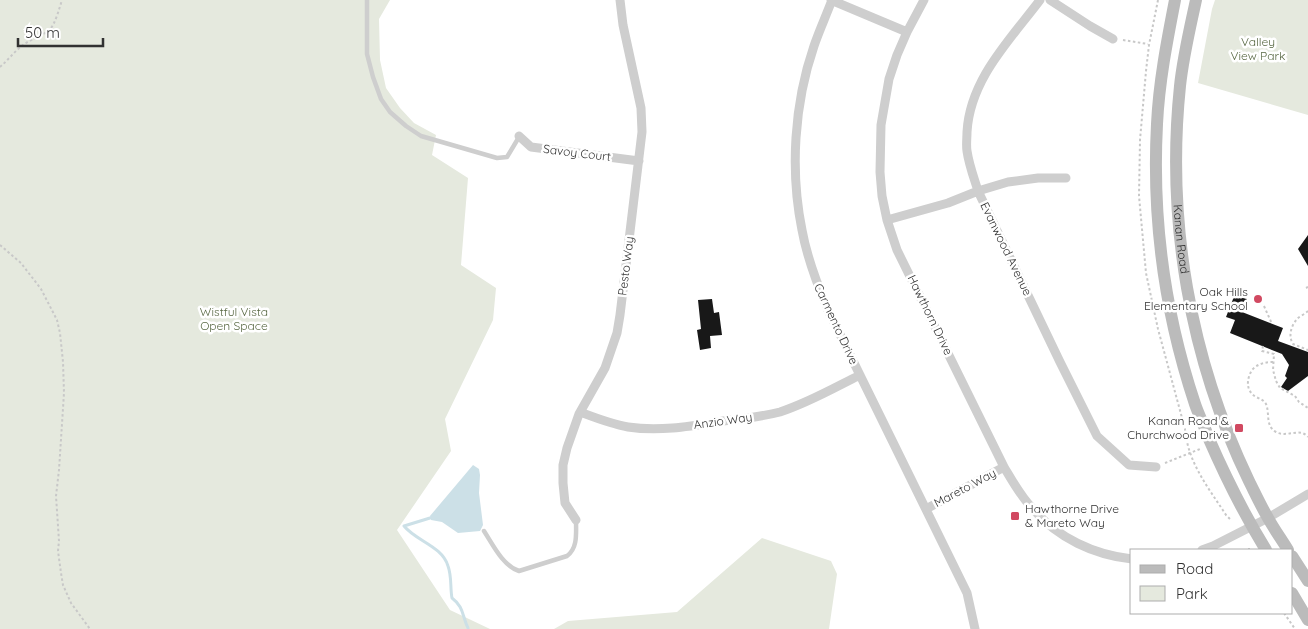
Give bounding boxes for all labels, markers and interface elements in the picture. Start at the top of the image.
scale bar [18,15,102,47]
text: 50 m [25,23,60,42]
park label: Valley View Park [1230,34,1286,63]
street label: Savoy Court [542,141,612,164]
street label: Evanwood Avenue [977,200,1036,298]
street label: Kanan Road [1170,204,1193,275]
street label: Pesto Way [614,235,637,296]
street label: Hawthorn Drive [905,272,956,357]
street label: Carmento Drive [811,281,862,367]
place label: Oak Hills Elementary School [1144,284,1248,313]
marker: Oak Hills Elementary School [1252,293,1264,305]
park label: Wistful Vista Open Space [200,304,268,333]
street label: Anzio Way [693,409,753,432]
place label: Kanan Road & Churchwood Drive [1127,413,1229,442]
marker: Kanan Road & Churchwood Drive [1233,422,1245,434]
street label: Mareto Way [931,465,998,510]
place label: Hawthorne Drive & Mareto Way [1025,501,1119,530]
marker: Hawthorne Drive & Mareto Way [1009,510,1021,522]
legend [1130,549,1293,614]
text: Road [1176,559,1213,578]
text: Park [1176,584,1208,603]

